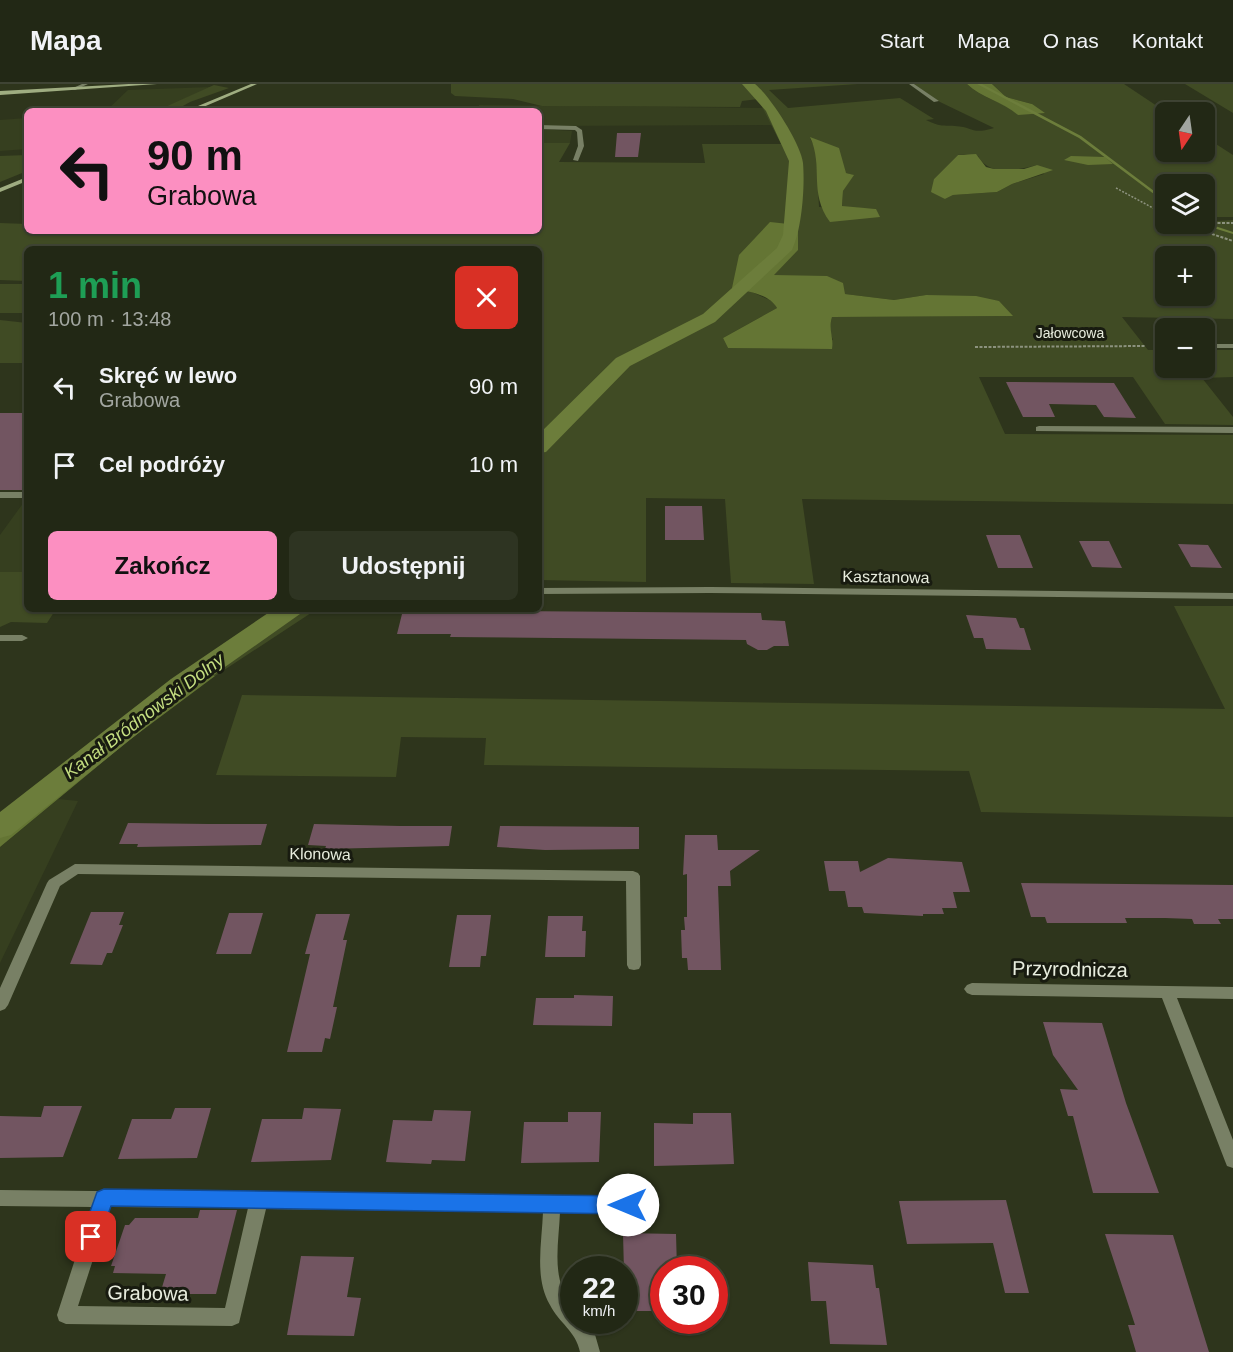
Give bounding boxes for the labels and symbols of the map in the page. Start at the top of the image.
north arrow [1155,102,1215,162]
street label: Jałowcowa [1036,325,1104,341]
street label: Kasztanowa [842,568,930,586]
water label: Kanał Bródnowski Dolny [60,649,229,783]
street label: Klonowa [289,845,351,863]
street label: Przyrodnicza [1012,957,1129,981]
position arrow [596,1173,660,1237]
pin [65,1211,116,1262]
speed limit sign: 30 [650,1256,728,1334]
street label: Grabowa [107,1281,190,1305]

